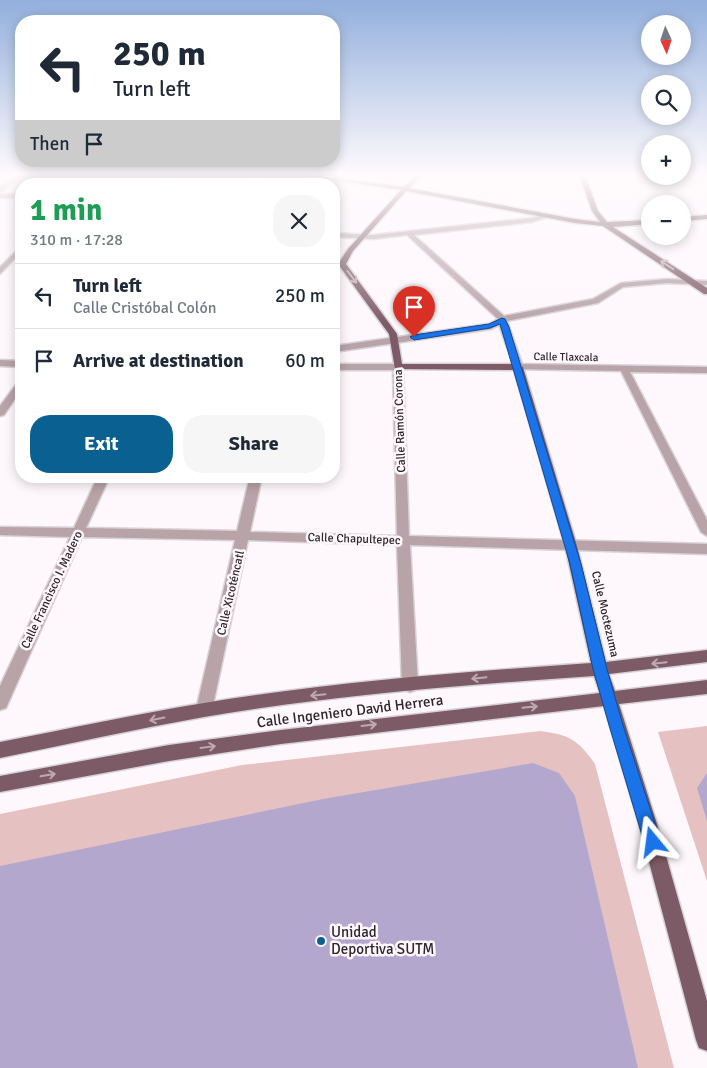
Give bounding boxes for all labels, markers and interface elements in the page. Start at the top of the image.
north arrow [641,15,691,65]
map controls [641,15,691,245]
text: 250 m [113,32,206,75]
icon: left [30,35,95,100]
text: Turn left [113,75,191,102]
button: search [641,75,691,125]
icon: arrive [80,130,108,158]
text: Then [30,132,70,156]
button: + [641,135,691,185]
text: 1 min [30,192,102,229]
button: close [273,195,325,247]
button: − [641,195,691,245]
text: 310 m · 17:28 [30,230,123,250]
one-way arrow [660,260,674,270]
one-way arrow [346,270,357,283]
text: Turn left [73,274,142,298]
icon: left [30,282,58,310]
text: 250 m [275,284,325,308]
pin [393,286,435,337]
icon: arrive [400,293,428,321]
text: Calle Cristóbal Colón [73,298,216,318]
icon: arrive [30,347,58,375]
text: Arrive at destination [73,349,244,373]
text: 60 m [285,349,325,373]
street label: Calle Tlaxcala [533,350,599,364]
street label: Calle Ramón Corona [391,369,409,473]
button: Exit [30,415,173,473]
button: Share [183,415,325,473]
street label: Calle Francisco I. Madero [18,529,86,651]
street label: Calle Chapultepec [307,530,401,548]
street label: Calle Xicoténcatl [214,549,248,637]
street label: Calle Moctezuma [588,569,622,659]
one-way arrow [651,658,667,668]
one-way arrow [472,673,488,683]
one-way arrow [310,690,326,700]
street label: Calle Ingeniero David Herrera [256,691,444,731]
one-way arrow [522,702,538,712]
one-way arrow [150,715,166,725]
one-way arrow [361,720,377,730]
one-way arrow [200,742,216,752]
one-way arrow [40,770,56,780]
position arrow [626,815,678,867]
place label: Unidad Deportiva SUTM [331,923,434,958]
marker: Unidad Deportiva SUTM [315,935,327,947]

